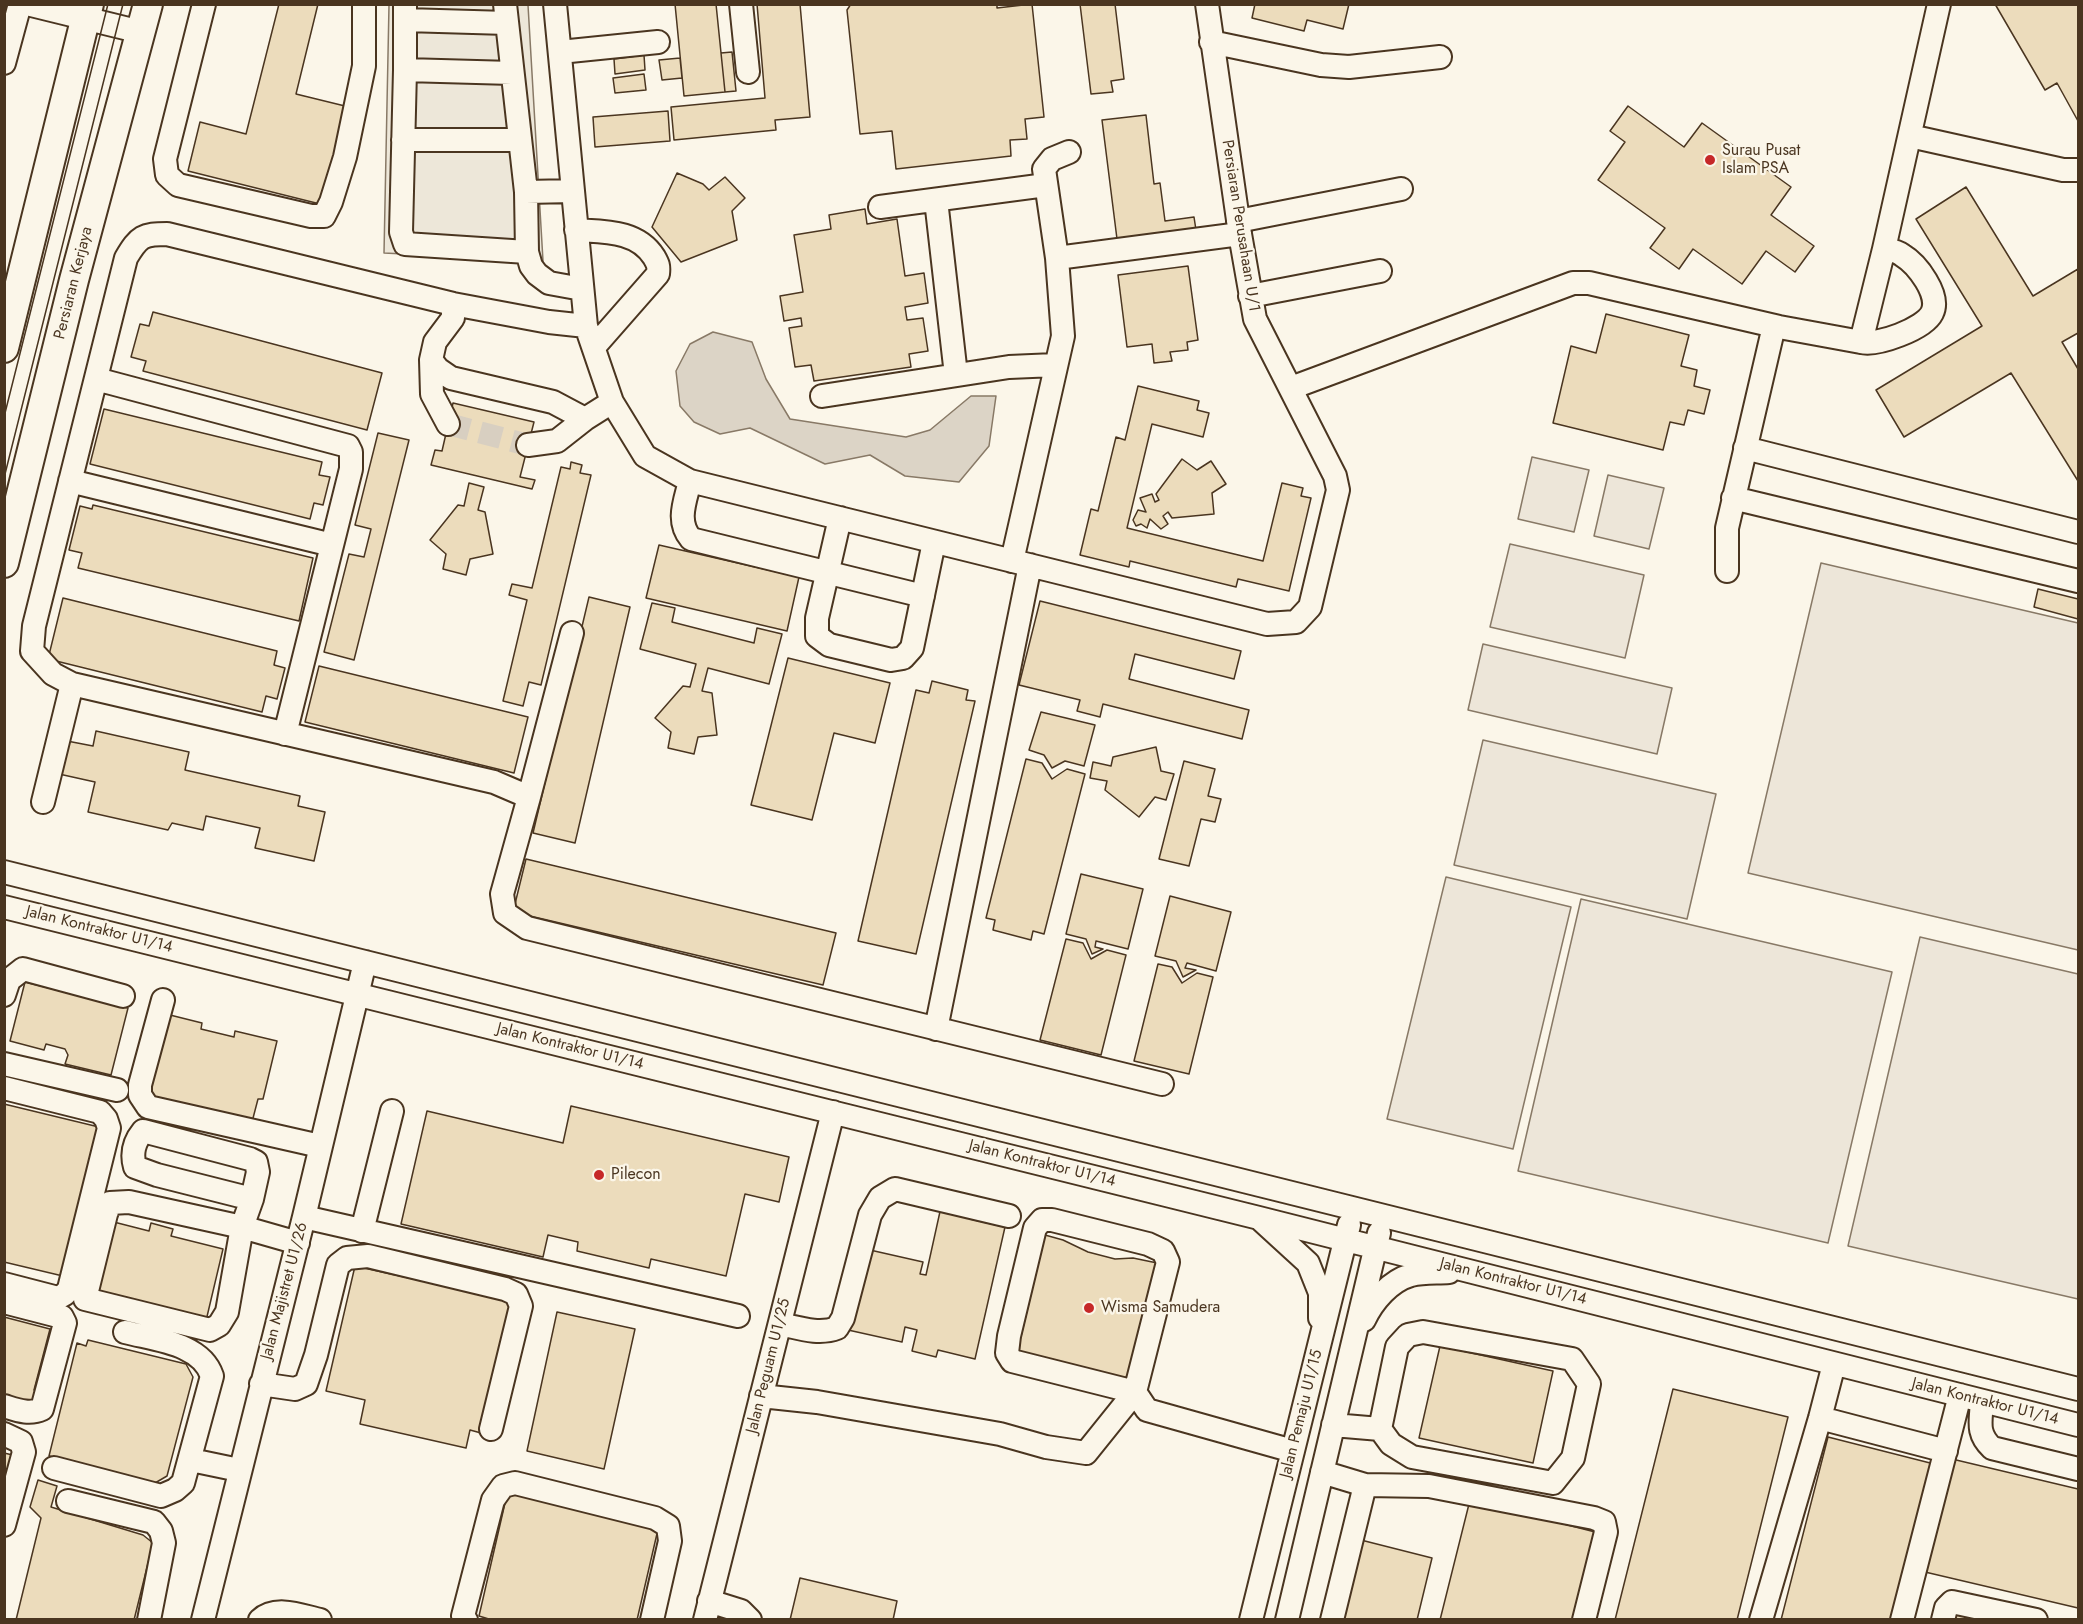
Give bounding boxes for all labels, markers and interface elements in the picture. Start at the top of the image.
street label: Persiaran Perusahaan U/1 [1217,139,1263,313]
place label: Surau Pusat Islam PSA [1722,141,1800,179]
marker: Surau Pusat Islam PSA [1703,153,1717,167]
street label: Persiaran Kerjaya [51,225,97,341]
street label: Jalan Kontraktor U1/14 [24,902,174,958]
street label: Jalan Kontraktor U1/14 [495,1019,645,1075]
street label: Jalan Kontraktor U1/14 [967,1136,1117,1192]
place label: Pilecon [611,1165,661,1185]
marker: Pilecon [592,1168,606,1182]
street label: Jalan Majistret U1/26 [257,1220,313,1362]
street label: Jalan Kontraktor U1/14 [1438,1254,1588,1310]
street label: Jalan Peguam U1/25 [743,1296,795,1436]
place label: Wisma Samudera [1101,1298,1220,1318]
marker: Wisma Samudera [1082,1301,1096,1315]
street label: Jalan Pemaju U1/15 [1277,1348,1327,1480]
street label: Jalan Kontraktor U1/14 [1910,1374,2060,1430]

